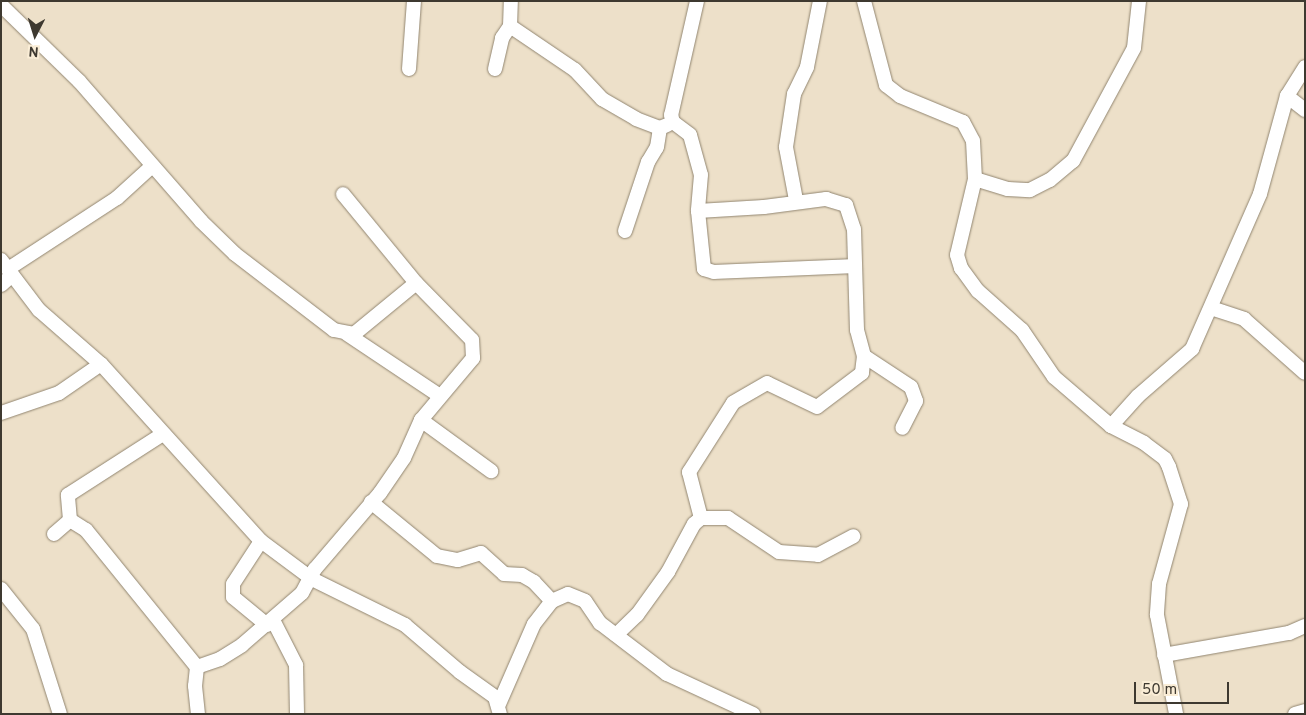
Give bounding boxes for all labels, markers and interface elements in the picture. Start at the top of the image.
north arrow [10,10,60,60]
text: N [28,42,39,59]
scale bar [1136,672,1231,704]
text: 50 m [1142,681,1177,700]

